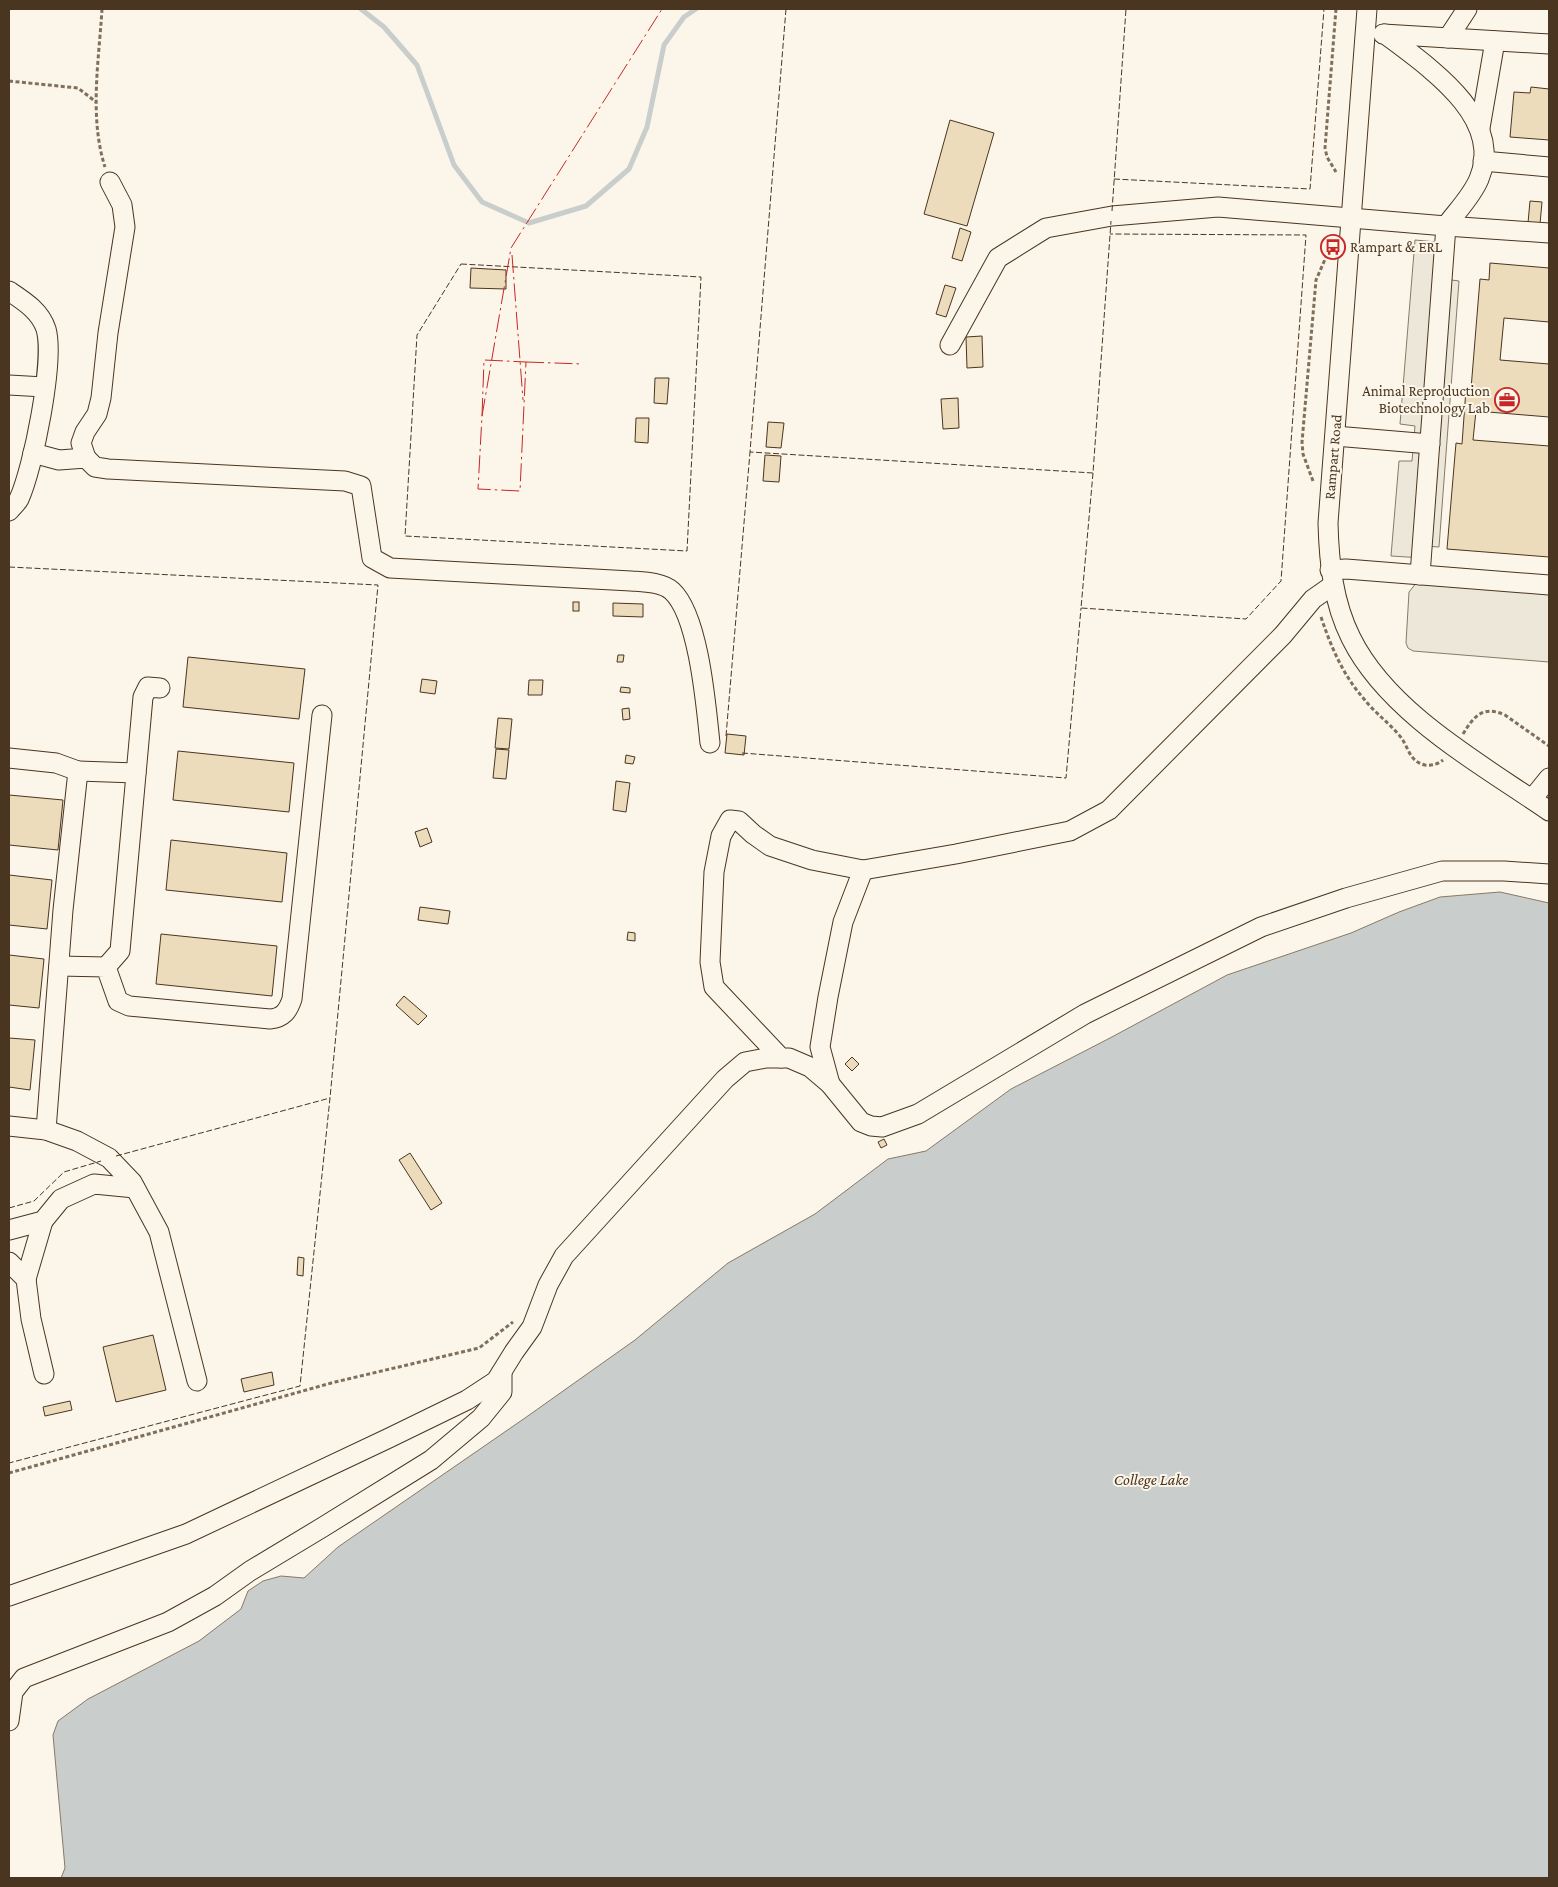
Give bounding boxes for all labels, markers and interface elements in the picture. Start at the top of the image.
bus stop icon: Rampart & ERL [1320,234,1346,260]
place label: Rampart & ERL [1350,239,1443,256]
place label: Animal Reproduction Biotechnology Lab [1362,383,1490,417]
office icon: Animal Reproduction Biotechnology Lab [1494,387,1520,413]
street label: Rampart Road [1321,414,1346,500]
water label: College Lake [1114,1471,1188,1489]

